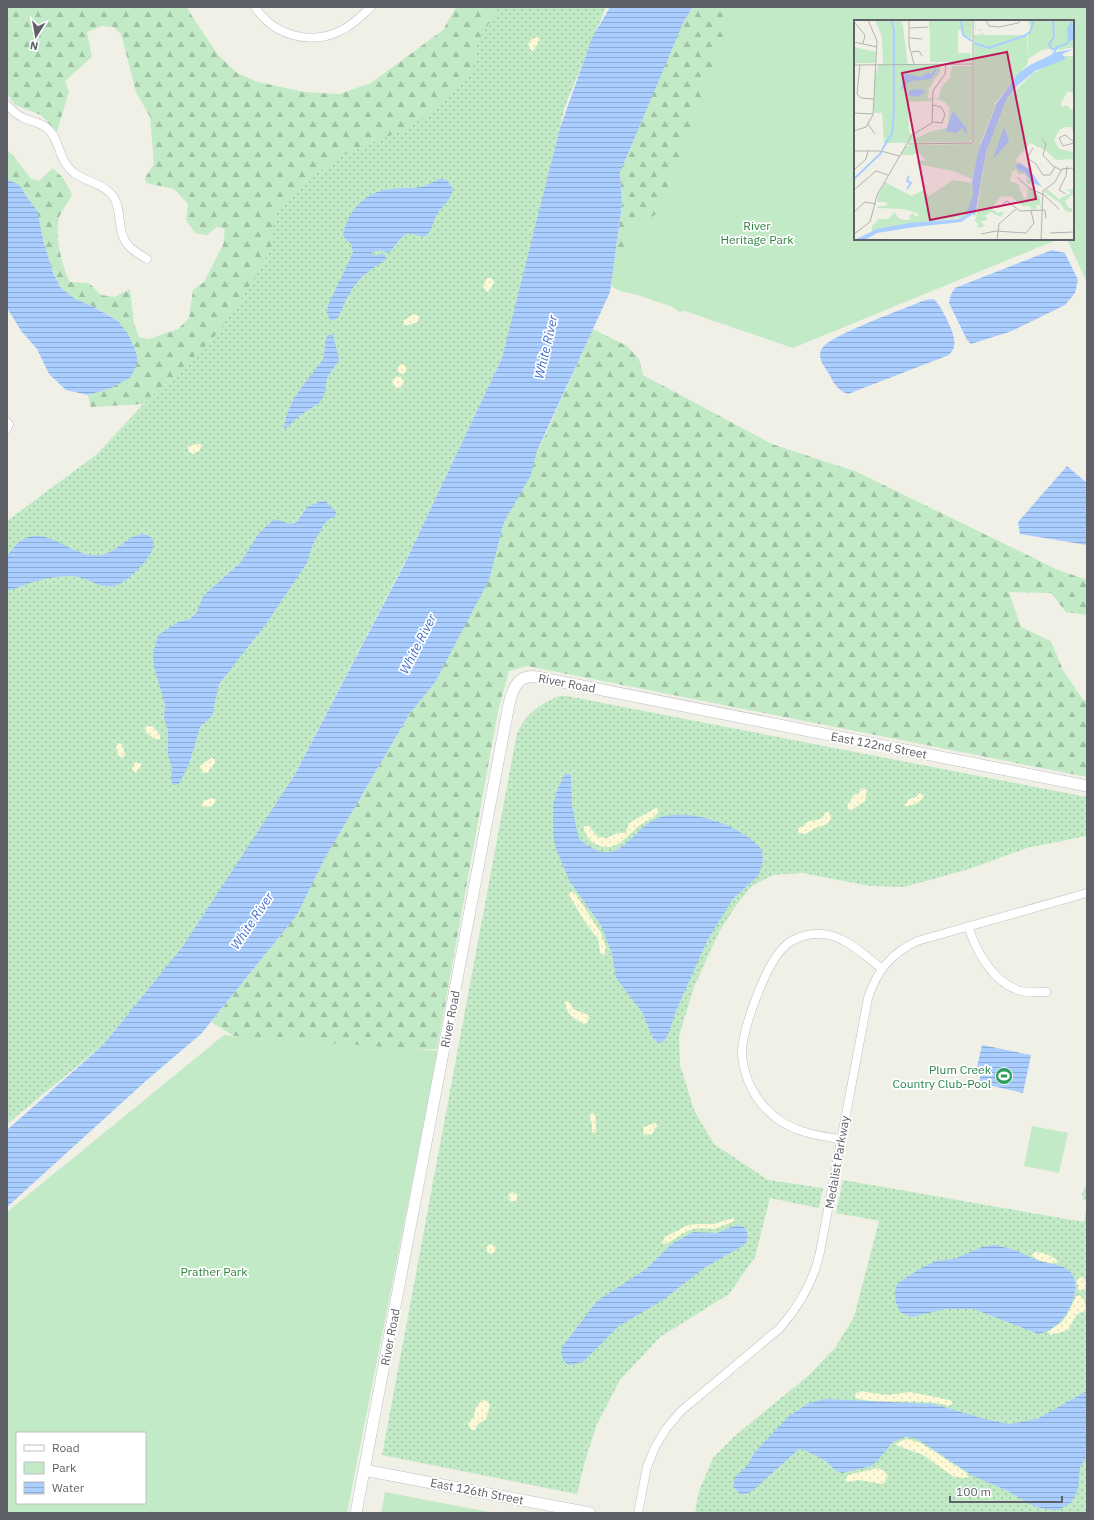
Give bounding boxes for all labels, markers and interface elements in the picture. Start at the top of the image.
north arrow [16,16,56,56]
inset map [854,20,1074,240]
text: N [29,38,39,53]
park label: River Heritage Park [720,218,794,247]
water label: White River [530,312,562,381]
water label: White River [396,610,441,677]
street label: River Road [537,670,597,696]
street label: East 122nd Street [830,728,928,762]
water label: White River [227,888,278,953]
street label: River Road [437,989,463,1049]
place label: Plum Creek Country Club-Pool [893,1062,992,1091]
sports icon: Plum Creek Country Club-Pool [994,1066,1014,1086]
street label: Medalist Parkway [821,1114,853,1210]
park label: Prather Park [180,1264,248,1279]
street label: River Road [377,1307,403,1367]
legend [16,1432,146,1504]
text: Road [52,1440,80,1455]
text: Park [52,1460,77,1475]
street label: East 126th Street [429,1475,525,1507]
scale bar [950,1478,1062,1504]
text: Water [52,1480,85,1495]
text: 100 m [956,1484,991,1499]

